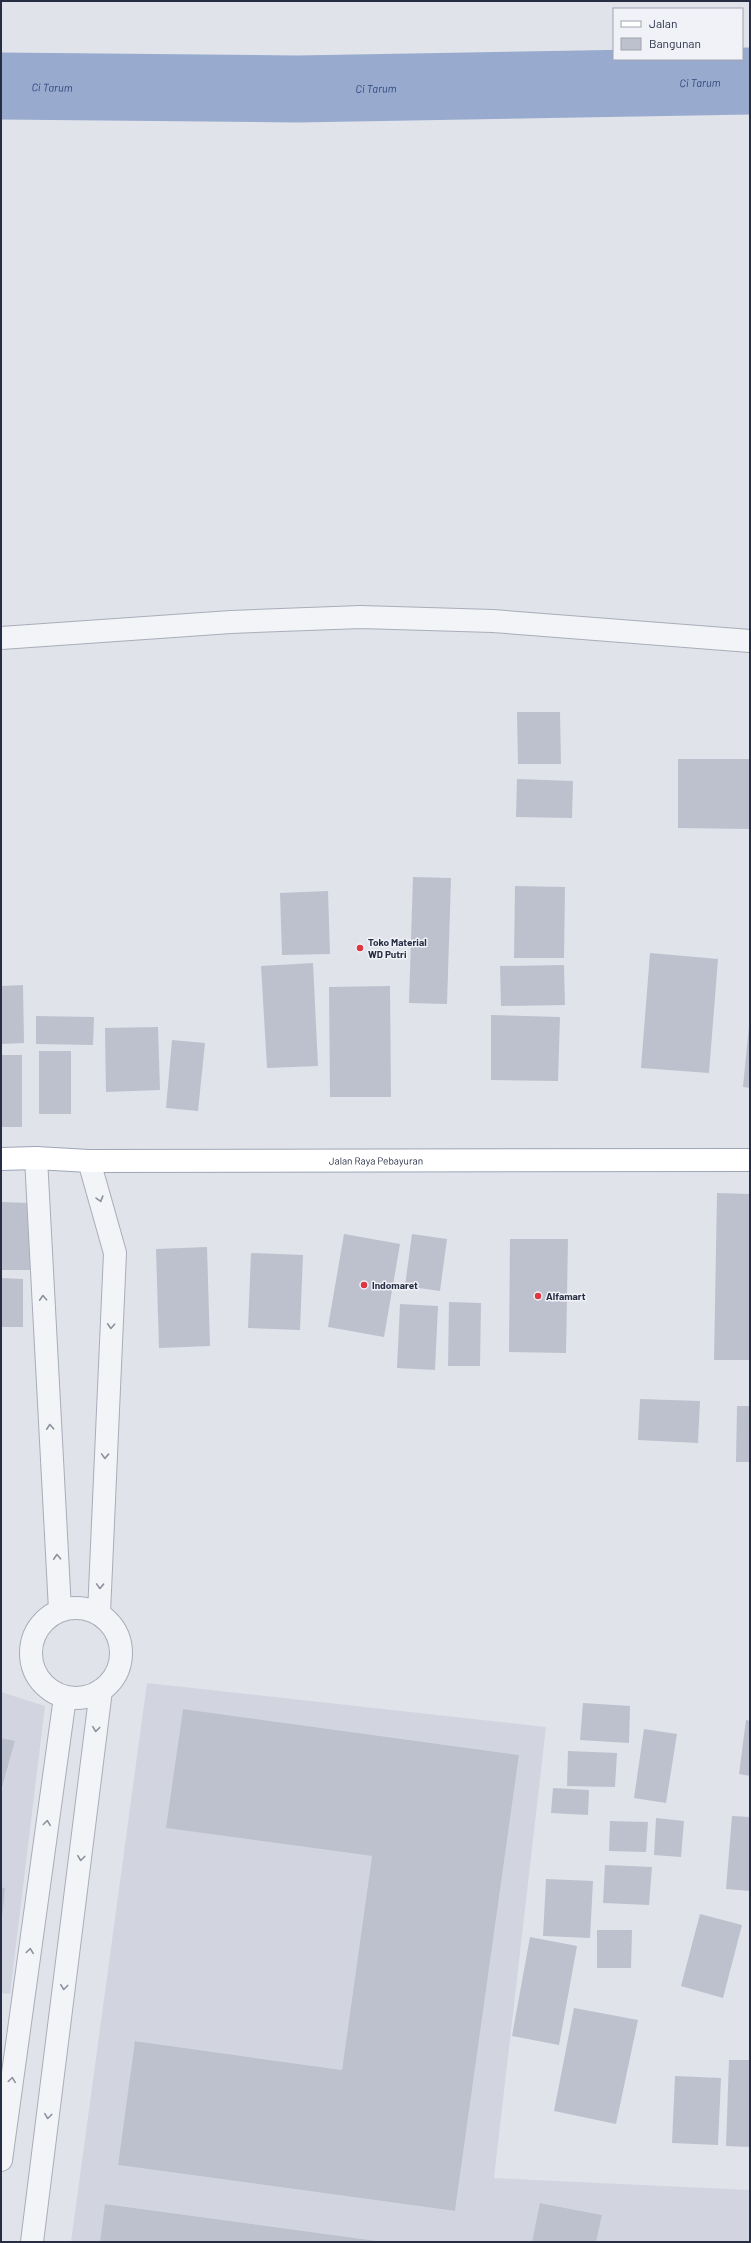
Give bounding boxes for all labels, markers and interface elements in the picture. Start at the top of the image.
legend [613,8,743,60]
text: Jalan [649,16,677,30]
text: Bangunan [649,36,701,50]
water label: Ci Tarum [679,75,721,89]
water label: Ci Tarum [31,80,73,93]
water label: Ci Tarum [355,81,397,94]
place label: Toko Material WD Putri [368,936,427,960]
marker: Toko Material WD Putri [355,943,365,953]
street label: Jalan Raya Pebayuran [329,1154,423,1167]
one-way arrow [95,1195,104,1202]
place label: Indomaret [372,1279,418,1291]
marker: Indomaret [359,1280,369,1290]
place label: Alfamart [546,1290,586,1302]
marker: Alfamart [533,1291,543,1301]
one-way arrow [39,1295,48,1301]
one-way arrow [107,1323,116,1329]
one-way arrow [46,1424,54,1430]
one-way arrow [101,1453,109,1459]
one-way arrow [53,1554,61,1560]
one-way arrow [96,1583,104,1589]
one-way arrow [92,1726,101,1732]
one-way arrow [42,1820,51,1826]
one-way arrow [77,1855,86,1861]
one-way arrow [25,1948,34,1954]
one-way arrow [60,1984,69,1990]
one-way arrow [7,2077,16,2083]
one-way arrow [44,2113,53,2119]

